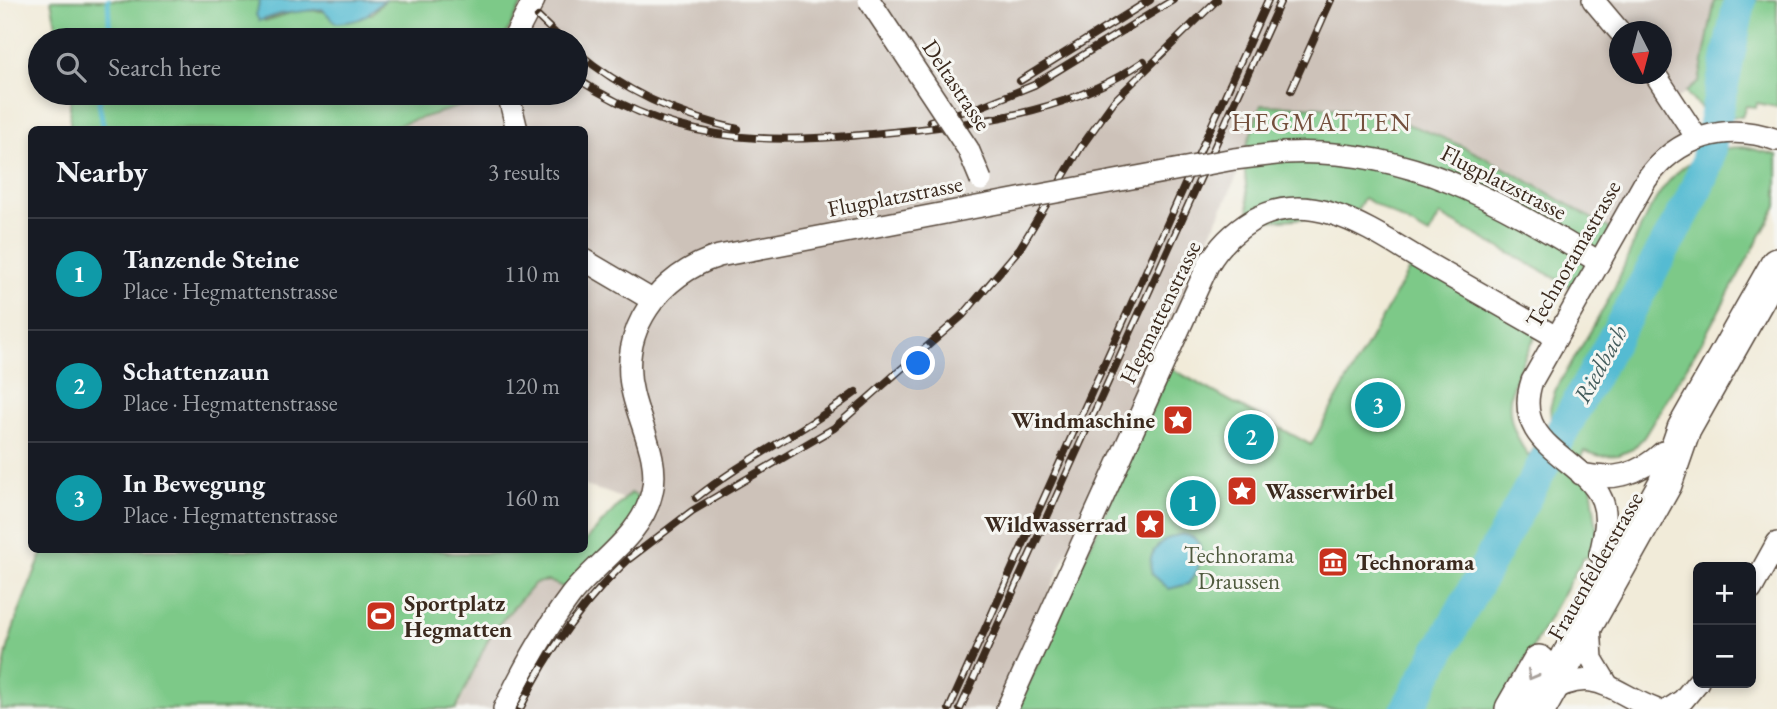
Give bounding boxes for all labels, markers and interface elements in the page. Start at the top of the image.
north arrow [1609,21,1672,84]
search box [28,28,588,105]
street label: Deltastrasse [916,34,998,136]
icon: search [52,48,90,86]
text: Search here [108,50,221,84]
district label: HEGMATTEN [1231,105,1413,139]
street label: Flugplatzstrasse [1436,138,1572,226]
text: Nearby [56,152,148,191]
text: 3 results [488,157,560,187]
street label: Flugplatzstrasse [825,168,965,224]
street label: Technoramastrasse [1519,175,1627,333]
street label: Hegmattenstrasse [1112,235,1208,388]
text: Tanzende Steine [123,242,299,276]
text: 1 [73,259,85,289]
text: 110 m [504,259,560,289]
text: Place · Hegmattenstrasse [123,276,338,306]
water label: Riedbach [1566,319,1634,409]
your location [901,346,935,380]
text: Schattenzaun [123,354,269,388]
text: 2 [73,371,85,401]
text: 120 m [504,371,560,401]
pin: 3 [1355,379,1401,431]
text: Place · Hegmattenstrasse [123,388,338,418]
place icon: Windmaschine [1161,403,1195,437]
place label: Windmaschine [1011,405,1155,435]
pin: 2 [1228,411,1274,463]
text: In Bewegung [123,466,265,500]
place icon: Wasserwirbel [1225,474,1259,508]
place label: Wasserwirbel [1265,476,1394,506]
pin: 1 [1170,477,1216,529]
text: 3 [73,483,85,513]
text: 160 m [504,483,560,513]
street label: Frauenfelderstrasse [1540,486,1650,646]
text: Place · Hegmattenstrasse [123,500,338,530]
place icon: Wildwasserrad [1133,507,1167,541]
place label: Wildwasserrad [984,509,1127,539]
park label: Technorama Draussen [1184,540,1295,596]
museum icon: Technorama [1316,545,1350,579]
place label: Technorama [1356,547,1475,577]
map controls [1693,562,1756,688]
button: + [1693,562,1756,625]
place label: Sportplatz Hegmatten [404,588,512,644]
sports icon: Sportplatz Hegmatten [364,599,398,633]
button: − [1693,625,1756,688]
one-way arrow [1527,667,1540,680]

